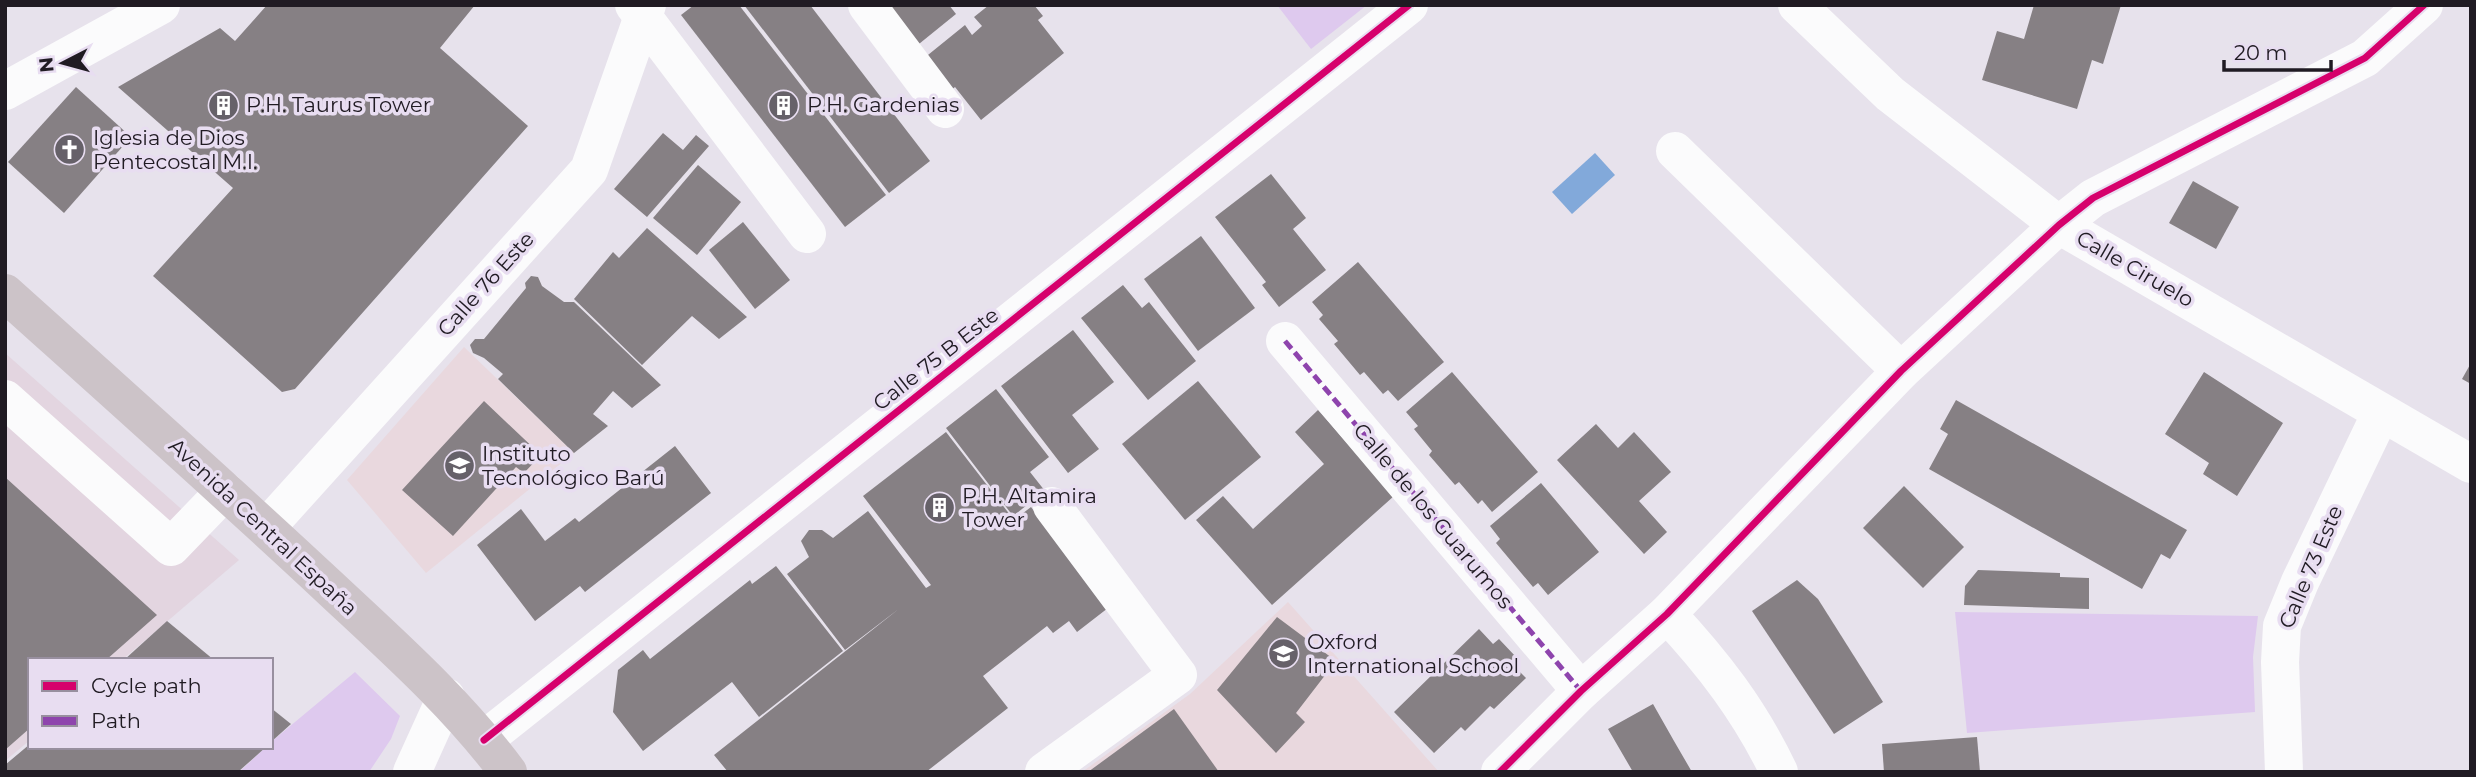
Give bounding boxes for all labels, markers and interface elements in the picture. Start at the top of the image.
north arrow [28,28,98,98]
scale bar [2224,28,2331,72]
text: 20 m [2234,40,2288,65]
text: N [34,56,59,74]
building icon: P.H. Taurus Tower [206,88,240,122]
building icon: P.H. Gardenias [767,88,801,122]
place label: P.H. Taurus Tower [246,92,431,117]
place label: P.H. Gardenias [807,92,959,117]
place label: Iglesia de Dios Pentecostal M.I. [93,125,258,174]
church icon: Iglesia de Dios Pentecostal M.I. [53,133,87,167]
street label: Calle Ciruelo [2072,225,2198,312]
street label: Calle 76 Este [432,226,539,341]
street label: Calle 75 B Este [868,302,1003,415]
street label: Calle de los Guarumos [1348,418,1518,614]
street label: Avenida Central España [164,433,363,620]
place label: Instituto Tecnológico Barú [482,441,665,490]
school or university icon: Instituto Tecnológico Barú [442,449,476,483]
place label: P.H. Altamira Tower [962,483,1097,532]
building icon: P.H. Altamira Tower [922,491,956,525]
street label: Calle 73 Este [2273,502,2348,632]
place label: Oxford International School [1307,629,1519,678]
school or university icon: Oxford International School [1267,637,1301,671]
legend [28,658,273,749]
text: Cycle path [91,673,202,698]
text: Path [91,708,141,733]

